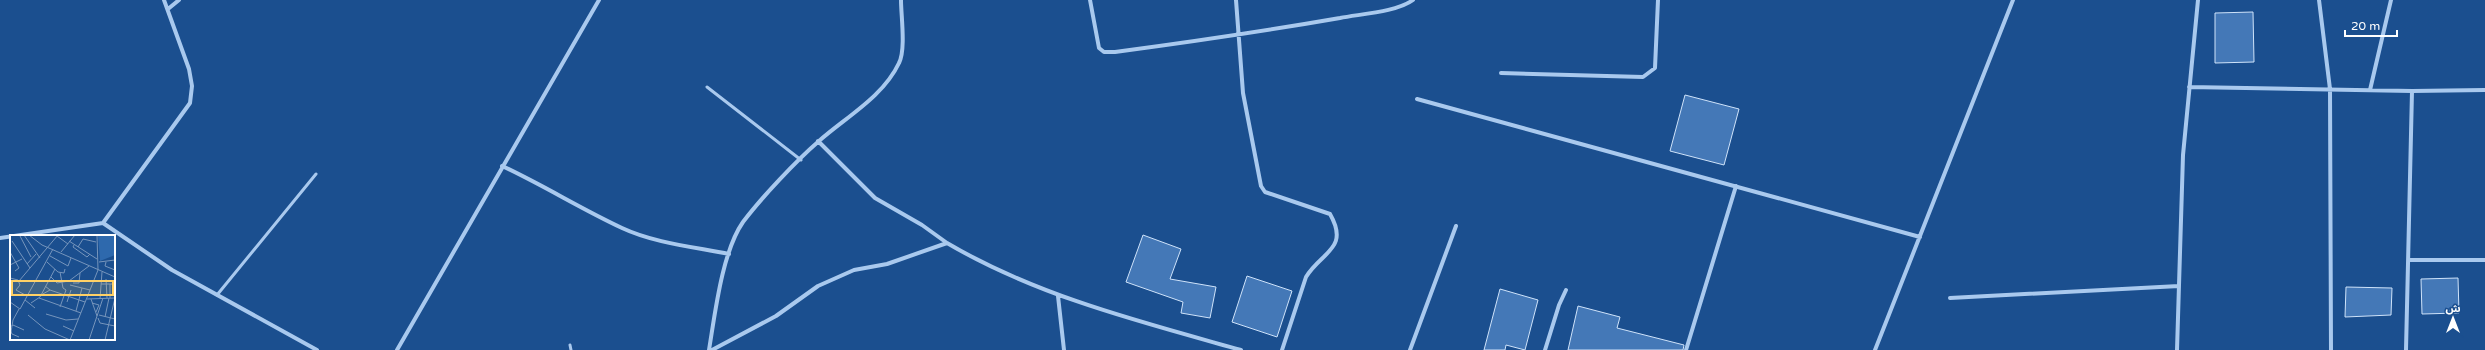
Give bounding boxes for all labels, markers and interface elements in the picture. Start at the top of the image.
scale bar [2345,12,2397,38]
text: 20 m [2351,19,2380,33]
inset map [10,235,115,340]
north arrow [2433,298,2473,338]
text: ش [2445,302,2461,315]

